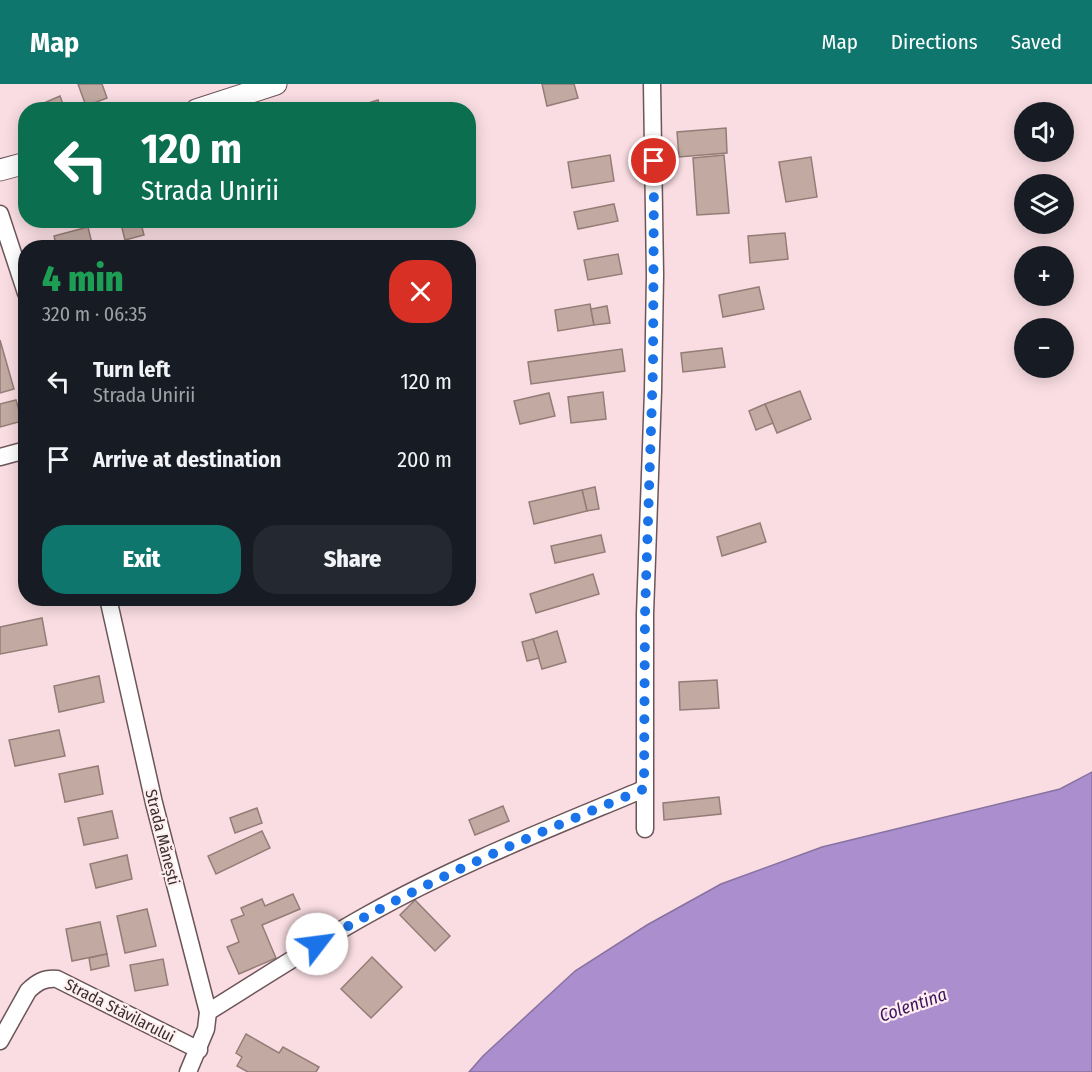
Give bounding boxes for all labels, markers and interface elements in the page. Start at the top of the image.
text: Map [30,26,79,59]
text: Map [821,29,858,55]
text: Directions [891,29,978,55]
text: Saved [1011,29,1062,55]
map controls [1014,102,1074,378]
button: sound [1014,102,1074,162]
text: 120 m [141,124,242,174]
icon: left [42,126,120,204]
pin [628,135,679,186]
icon: arrive [637,144,670,177]
button: layers [1014,174,1074,234]
text: Strada Unirii [141,175,279,207]
button: + [1014,246,1074,306]
text: 4 min [42,257,124,301]
button: close [389,260,452,323]
text: 320 m · 06:35 [42,302,147,326]
button: − [1014,318,1074,378]
text: Turn left [93,356,171,383]
icon: left [42,365,75,398]
text: 120 m [400,368,452,395]
text: Strada Unirii [93,383,195,407]
icon: arrive [42,443,75,476]
text: Arrive at destination [93,446,281,473]
text: 200 m [397,446,452,473]
button: Exit [42,525,241,594]
button: Share [253,525,452,594]
street label: Strada Mănești [140,787,184,887]
position arrow [285,912,349,976]
street label: Strada Stăvilarului [62,975,178,1046]
water label: Colentina [876,983,950,1027]

